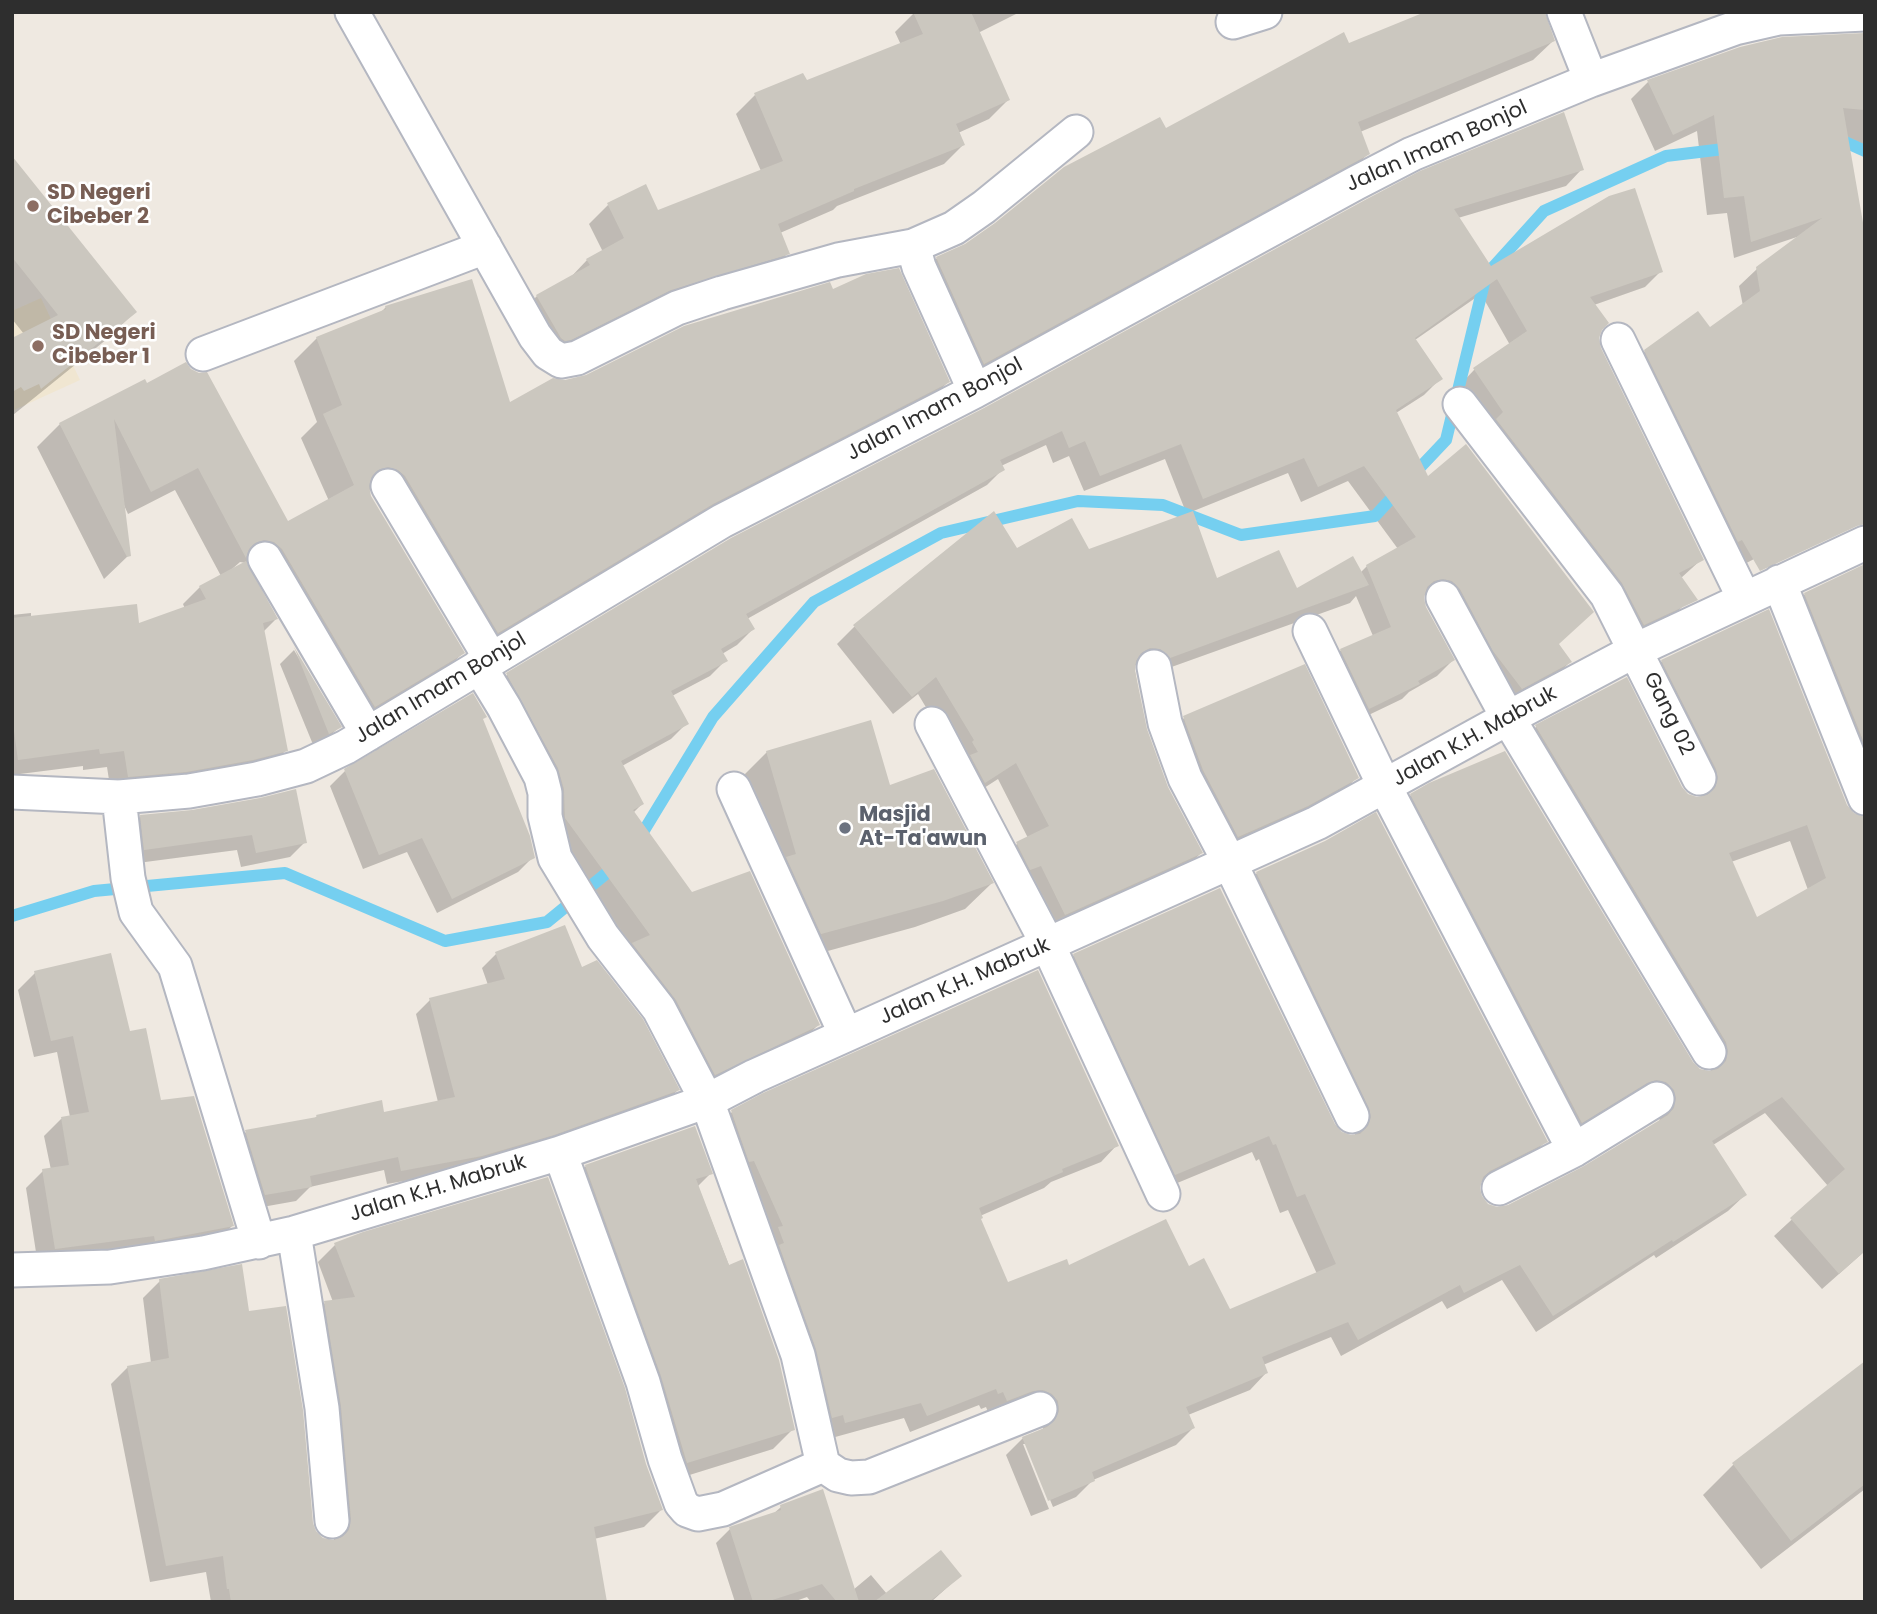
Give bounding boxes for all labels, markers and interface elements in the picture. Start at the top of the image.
street label: Jalan Imam Bonjol [1343,96,1531,198]
place label: SD Negeri Cibeber 2 [47,181,151,231]
marker: SD Negeri Cibeber 2 [25,198,41,214]
place label: SD Negeri Cibeber 1 [52,321,156,371]
marker: SD Negeri Cibeber 1 [30,338,46,354]
street label: Jalan Imam Bonjol [843,353,1027,467]
street label: Jalan Imam Bonjol [351,628,531,750]
street label: Gang 02 [1637,668,1699,760]
street label: Jalan K.H. Mabruk [1388,681,1562,793]
place label: Masjid At-Ta'awun [859,803,987,853]
marker: Masjid At-Ta'awun [837,820,853,836]
street label: Jalan K.H. Mabruk [876,933,1054,1031]
street label: Jalan K.H. Mabruk [346,1150,530,1228]

